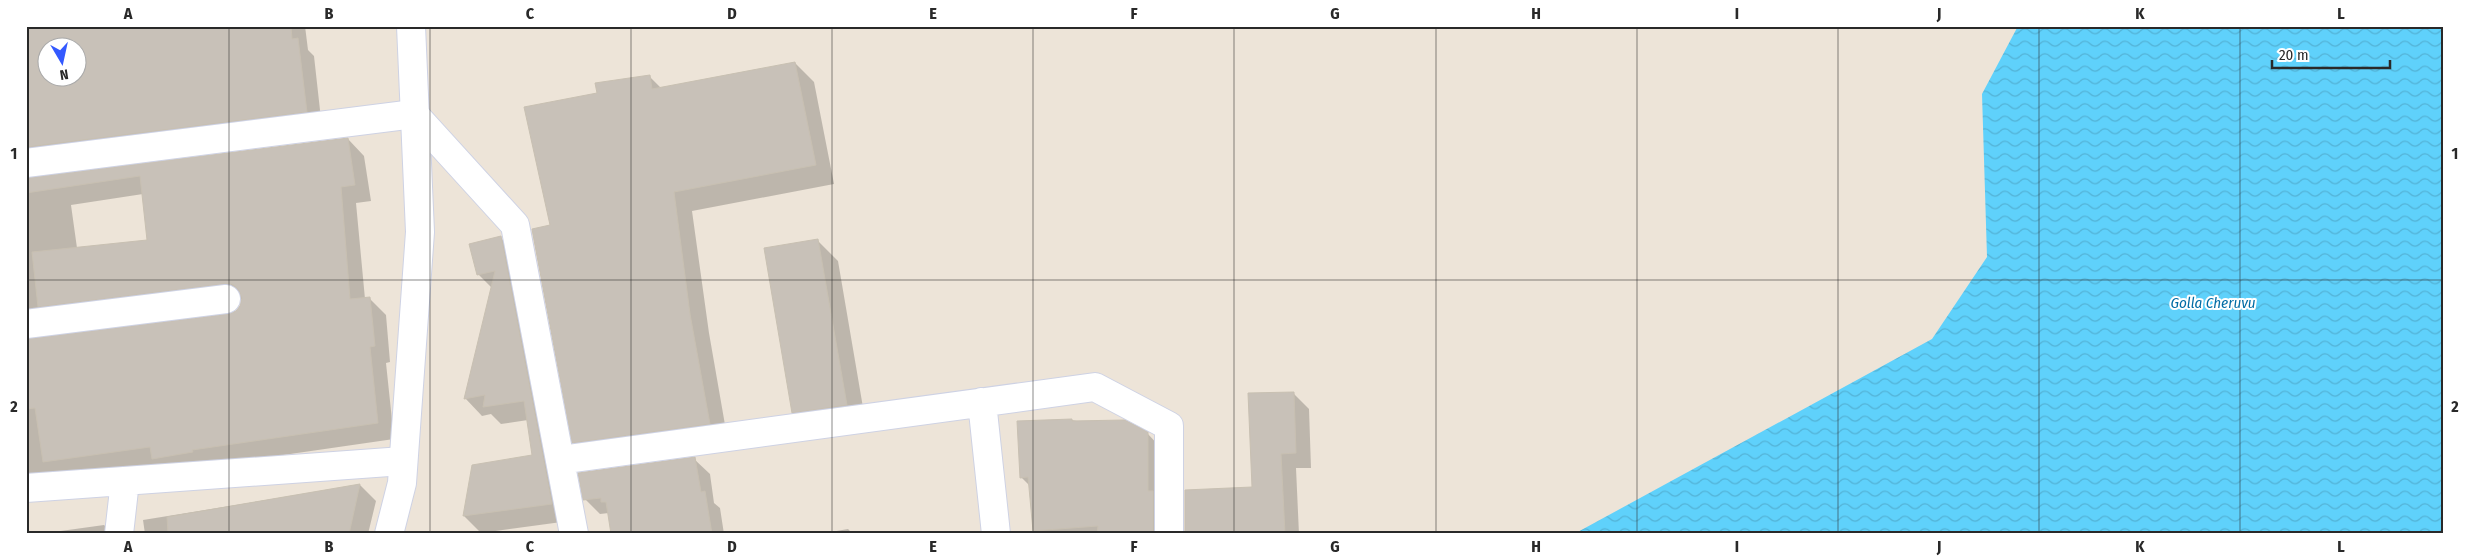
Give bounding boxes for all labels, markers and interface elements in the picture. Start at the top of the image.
text: A [123,4,133,23]
text: B [325,4,334,23]
text: C [526,4,535,23]
text: D [727,4,737,23]
text: E [929,4,937,23]
text: F [1130,4,1138,23]
text: G [1330,4,1340,23]
text: H [1531,4,1541,23]
text: I [1735,4,1739,23]
text: J [1936,4,1941,23]
text: K [2135,4,2145,23]
text: L [2337,4,2345,23]
north arrow [38,38,88,88]
scale bar [2272,38,2389,70]
text: 20 m [2279,46,2309,64]
text: N [58,65,69,83]
text: 1 [11,144,17,163]
text: 1 [2452,144,2458,163]
water label: Golla Cheruvu [2170,294,2256,312]
text: 2 [9,397,18,416]
text: 2 [2450,397,2459,416]
text: A [123,537,133,556]
text: B [325,537,334,556]
text: C [526,537,535,556]
text: D [727,537,737,556]
text: E [929,537,937,556]
text: F [1130,537,1138,556]
text: G [1330,537,1340,556]
text: H [1531,537,1541,556]
text: I [1735,537,1739,556]
text: J [1936,537,1941,556]
text: K [2135,537,2145,556]
text: L [2337,537,2345,556]

